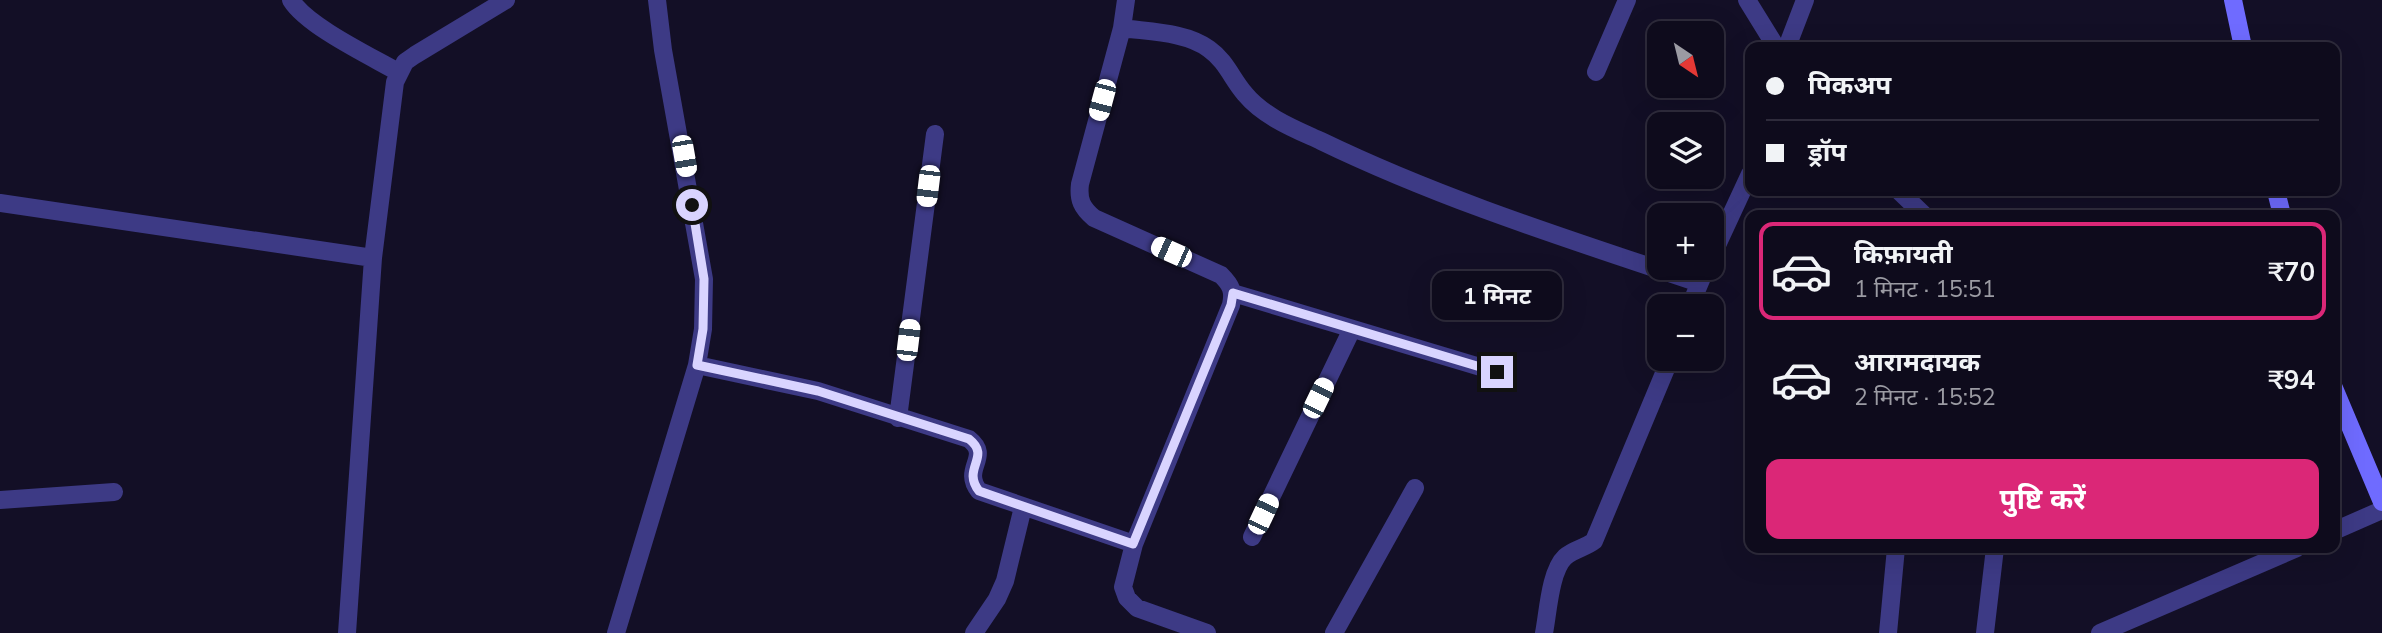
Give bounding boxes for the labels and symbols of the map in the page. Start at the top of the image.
north arrow [1647,21,1724,98]
car [1087,77,1118,123]
car [671,133,698,179]
car [916,164,941,208]
route start [676,189,708,221]
car [1148,234,1195,270]
callout: 1 मिनट [1432,270,1562,320]
car [896,318,921,362]
route end [1481,356,1513,388]
car [1300,375,1337,421]
car [1245,491,1282,537]

